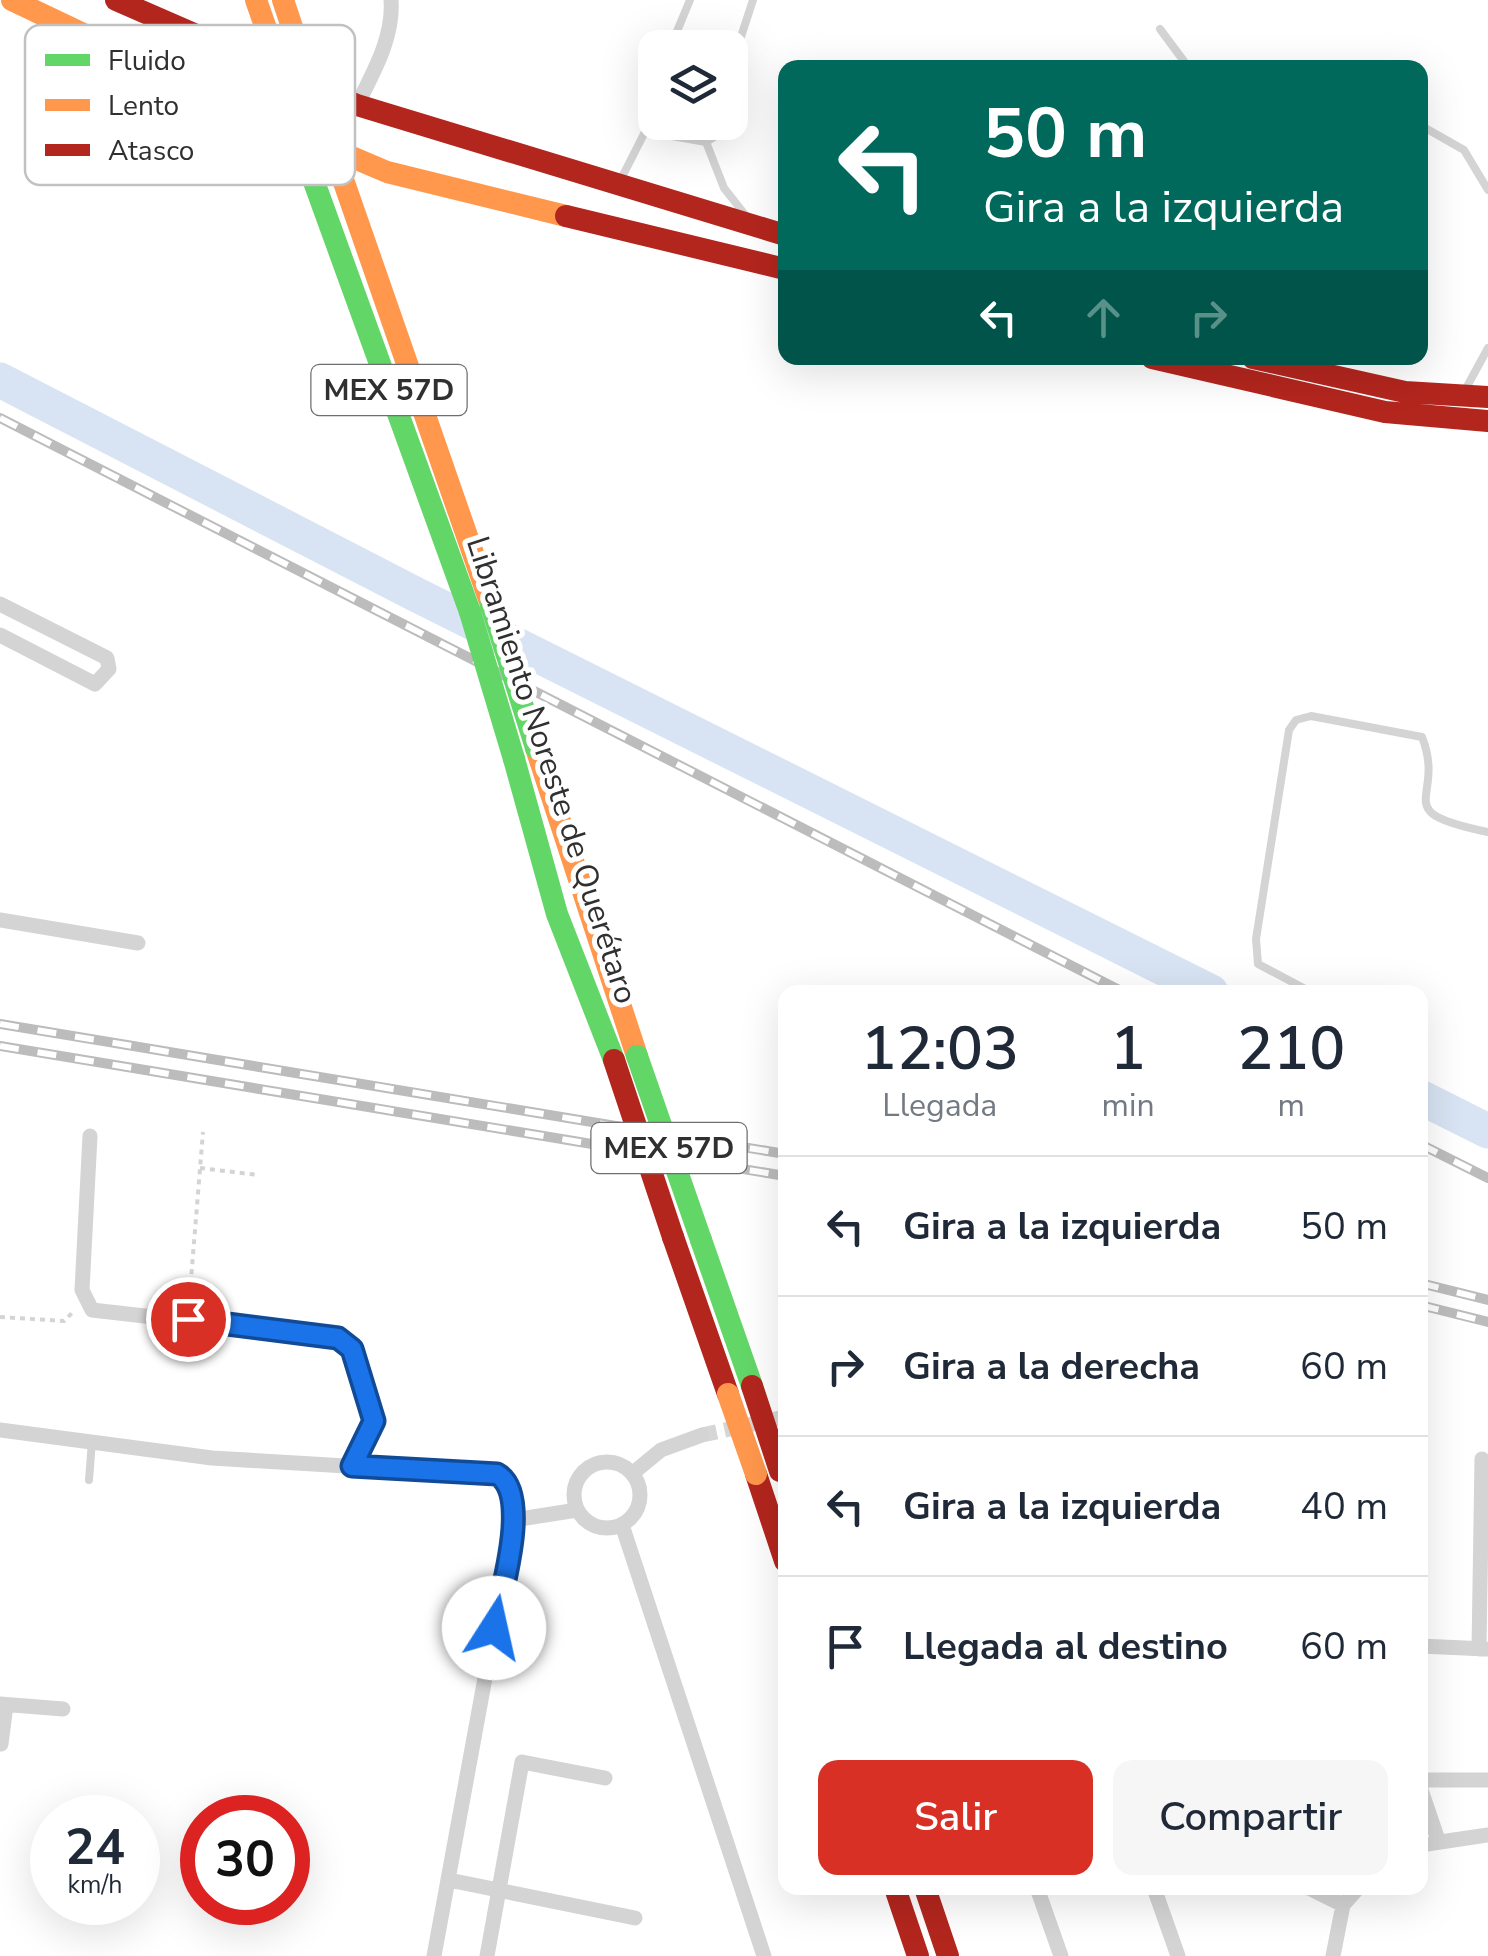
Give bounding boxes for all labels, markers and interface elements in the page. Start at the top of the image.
legend [25,25,355,185]
map controls [638,30,748,140]
button: layers [638,30,748,140]
text: Fluido [108,42,186,80]
text: 50 m [983,86,1147,182]
text: Lento [108,87,179,125]
icon: left [818,100,948,230]
text: Atasco [108,132,194,170]
text: Gira a la izquierda [983,177,1344,238]
icon: left [971,290,1026,345]
icon: ahead [1076,290,1131,345]
icon: right [1181,290,1236,345]
road number: MEX 57D [312,365,466,415]
street label: Libramiento Noreste de Querétaro [456,531,648,1009]
text: 12:03 [861,1008,1019,1090]
text: 1 [1110,1008,1146,1090]
text: 210 [1237,1008,1345,1090]
text: Llegada [882,1084,997,1127]
text: min [1102,1084,1155,1127]
text: m [1278,1084,1305,1127]
road number: MEX 57D [592,1123,746,1173]
icon: left [818,1199,873,1254]
text: Gira a la izquierda [903,1201,1221,1252]
text: 50 m [1300,1201,1388,1252]
pin [146,1277,231,1362]
icon: arrive [161,1292,216,1347]
icon: right [818,1339,873,1394]
text: Gira a la derecha [903,1341,1200,1392]
text: 60 m [1300,1341,1388,1392]
icon: left [818,1479,873,1534]
text: Gira a la izquierda [903,1481,1221,1532]
text: 40 m [1300,1481,1388,1532]
position arrow [442,1576,546,1680]
icon: arrive [818,1619,873,1674]
text: Llegada al destino [903,1621,1228,1672]
text: 60 m [1300,1621,1388,1672]
button: Salir [818,1760,1093,1875]
button: Compartir [1113,1760,1388,1875]
speed limit sign: 30 [180,1795,310,1925]
text: 24 [65,1813,125,1882]
text: km/h [67,1868,123,1902]

